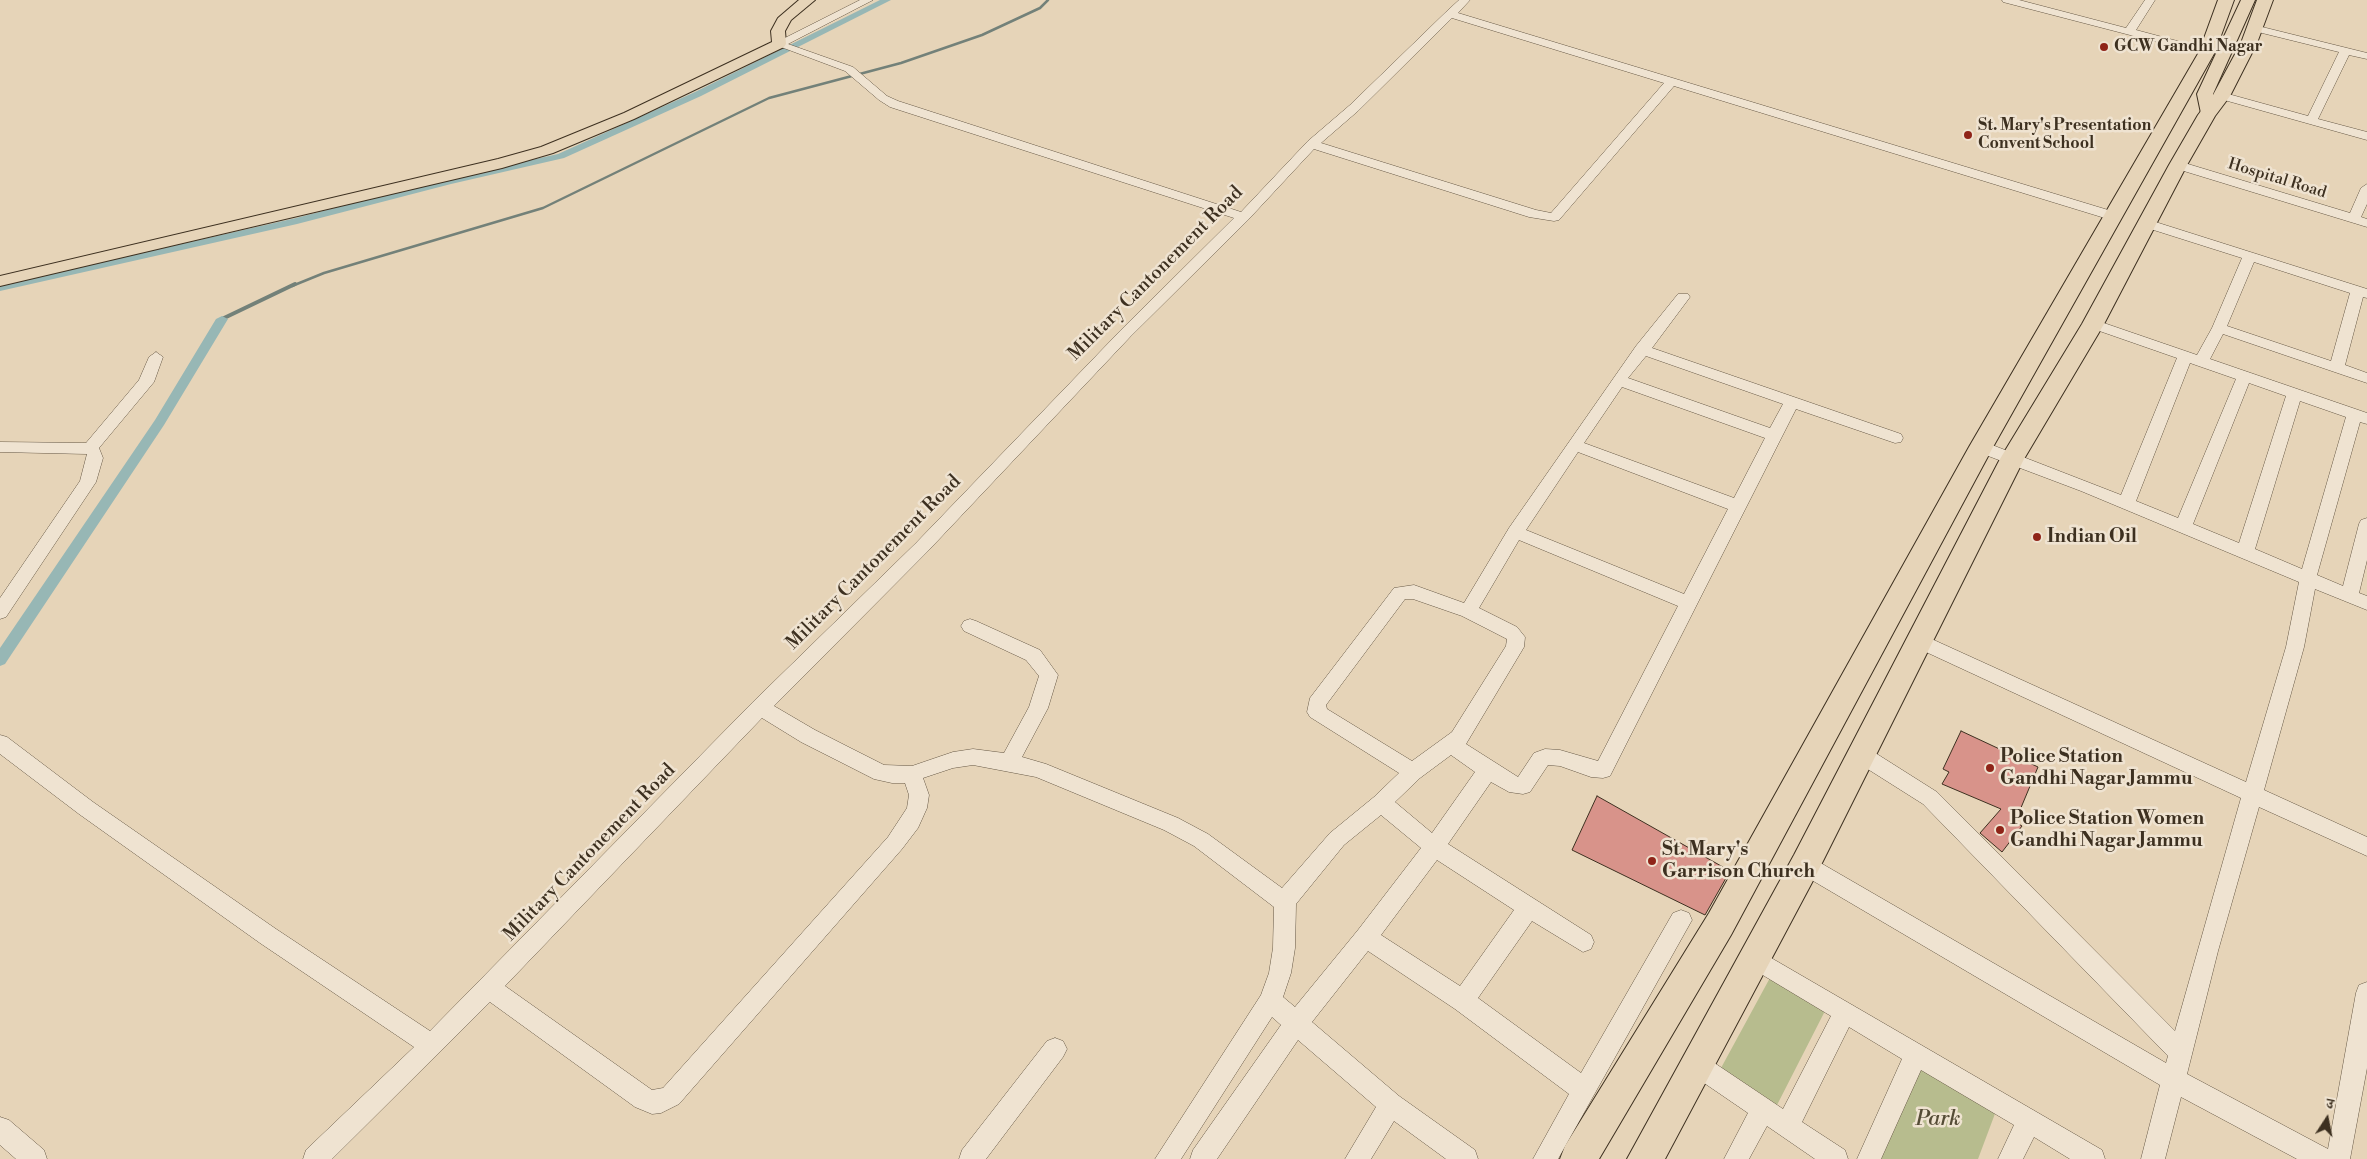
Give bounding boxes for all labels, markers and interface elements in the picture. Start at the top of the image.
place label: GCW Gandhi Nagar [2114,37,2263,57]
marker: GCW Gandhi Nagar [2098,41,2110,53]
place label: St. Mary's Presentation Convent School [1978,116,2151,154]
marker: St. Mary's Presentation Convent School [1962,129,1974,141]
street label: Hospital Road [2225,155,2329,203]
street label: Military Cantonement Road [1064,182,1248,366]
street label: Military Cantonement Road [782,471,966,655]
place label: Indian Oil [2047,526,2137,548]
marker: Indian Oil [2031,531,2043,543]
place label: Police Station Gandhi Nagar Jammu [2000,746,2193,790]
street label: Military Cantonement Road [499,760,681,946]
marker: Police Station Gandhi Nagar Jammu [1984,762,1996,774]
place label: Police Station Women Gandhi Nagar Jammu [2010,808,2204,852]
marker: Police Station Women Gandhi Nagar Jammu [1994,824,2006,836]
place label: St. Mary's Garrison Church [1662,839,1815,883]
marker: St. Mary's Garrison Church [1646,855,1658,867]
north arrow [2302,1094,2352,1144]
text: उ [2325,1095,2335,1114]
park label: Park [1915,1107,1961,1133]

